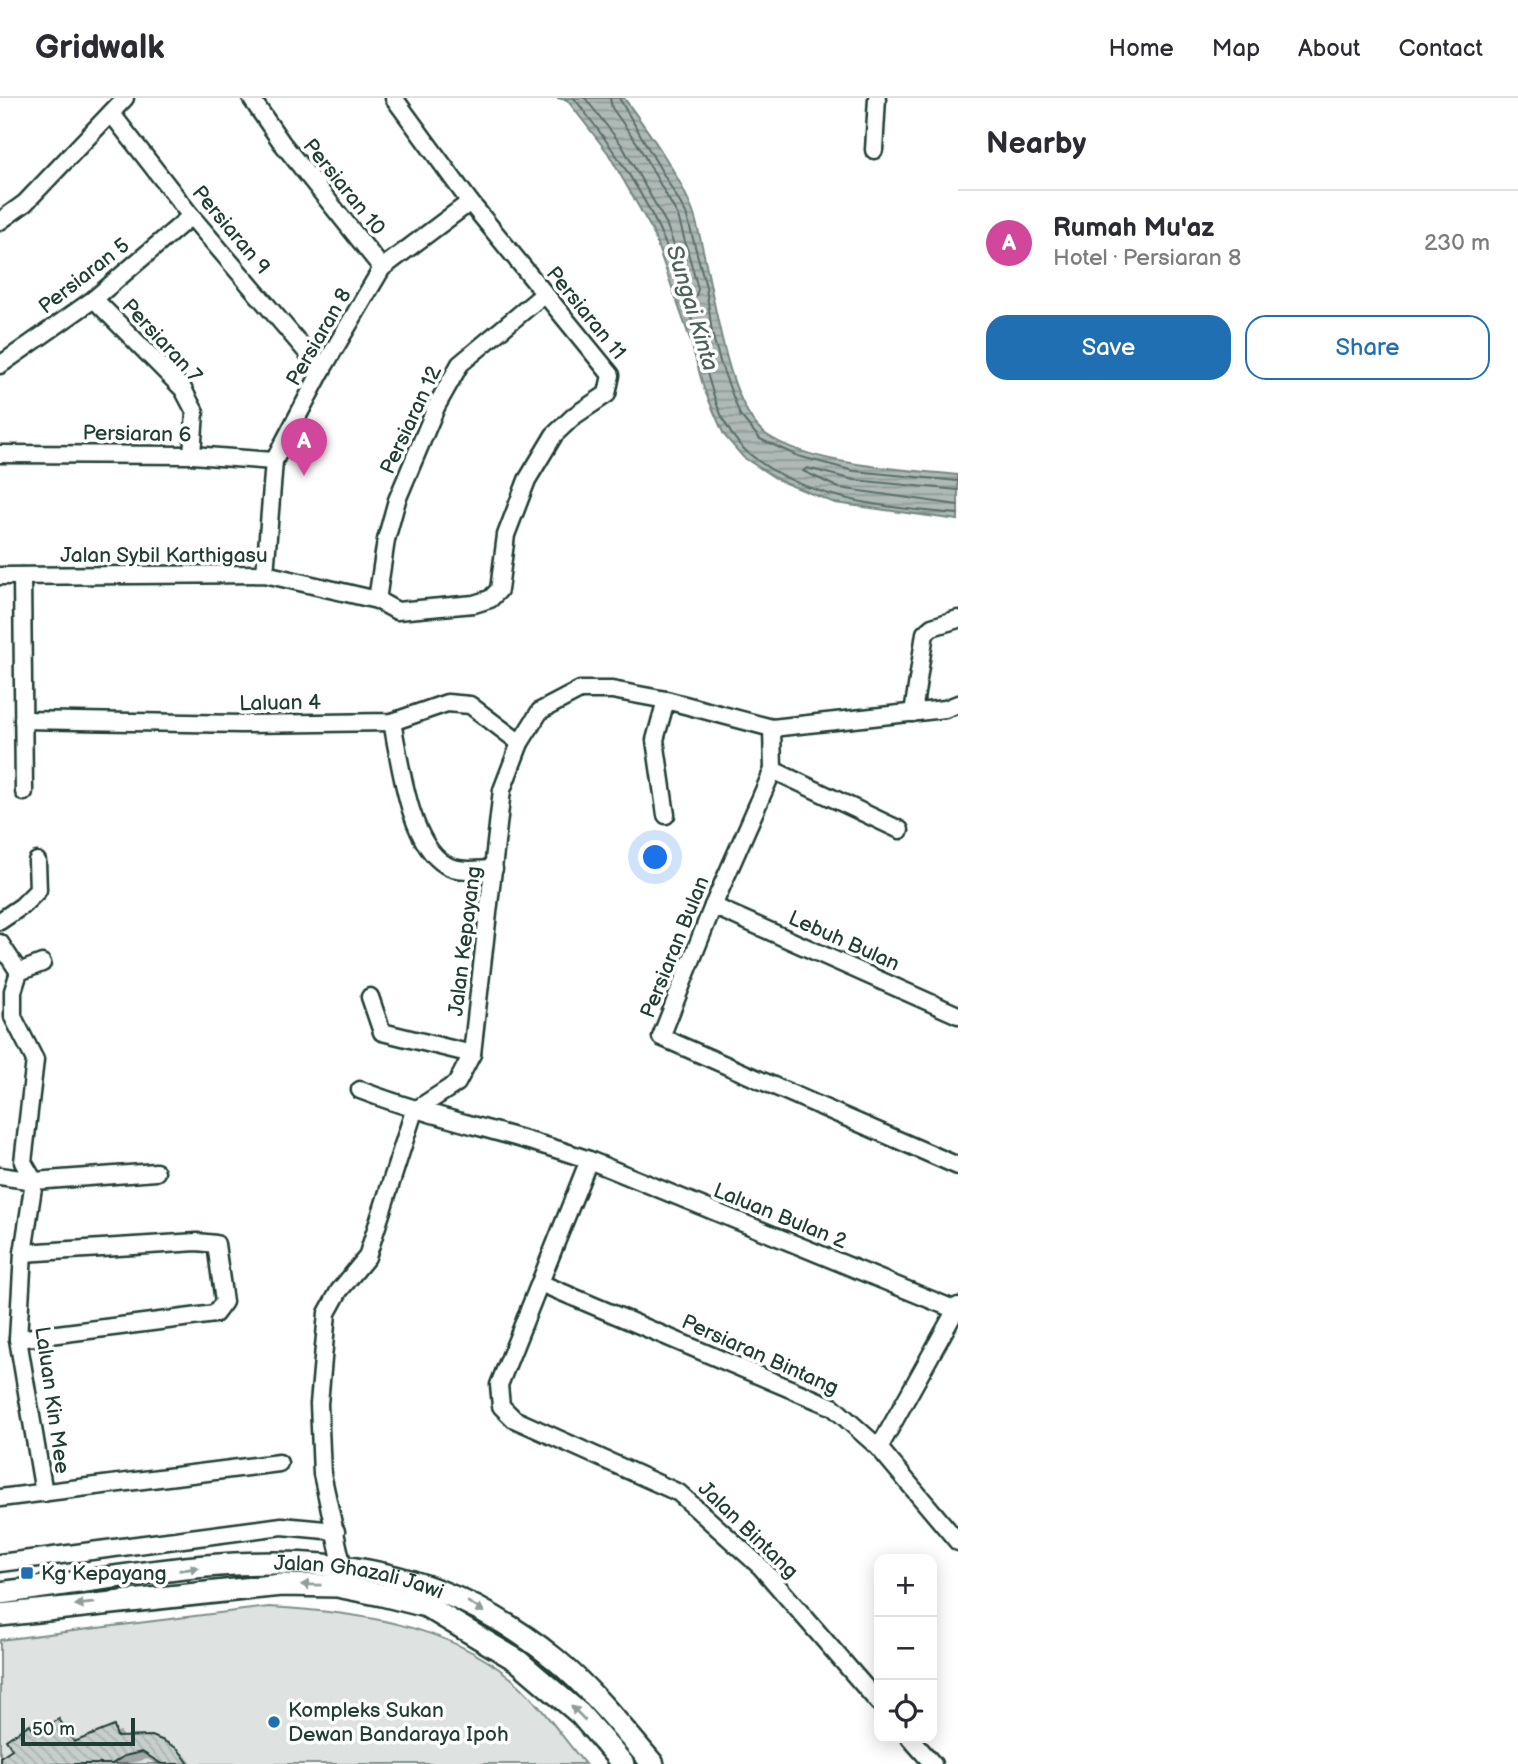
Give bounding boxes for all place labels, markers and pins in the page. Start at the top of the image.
pin: A [281,418,327,476]
place label: Kg Kepayang [41,1561,167,1586]
marker: Kg Kepayang [19,1565,35,1581]
place label: Kompleks Sukan Dewan Bandaraya Ipoh [288,1698,509,1747]
marker: Kompleks Sukan Dewan Bandaraya Ipoh [266,1714,282,1730]

